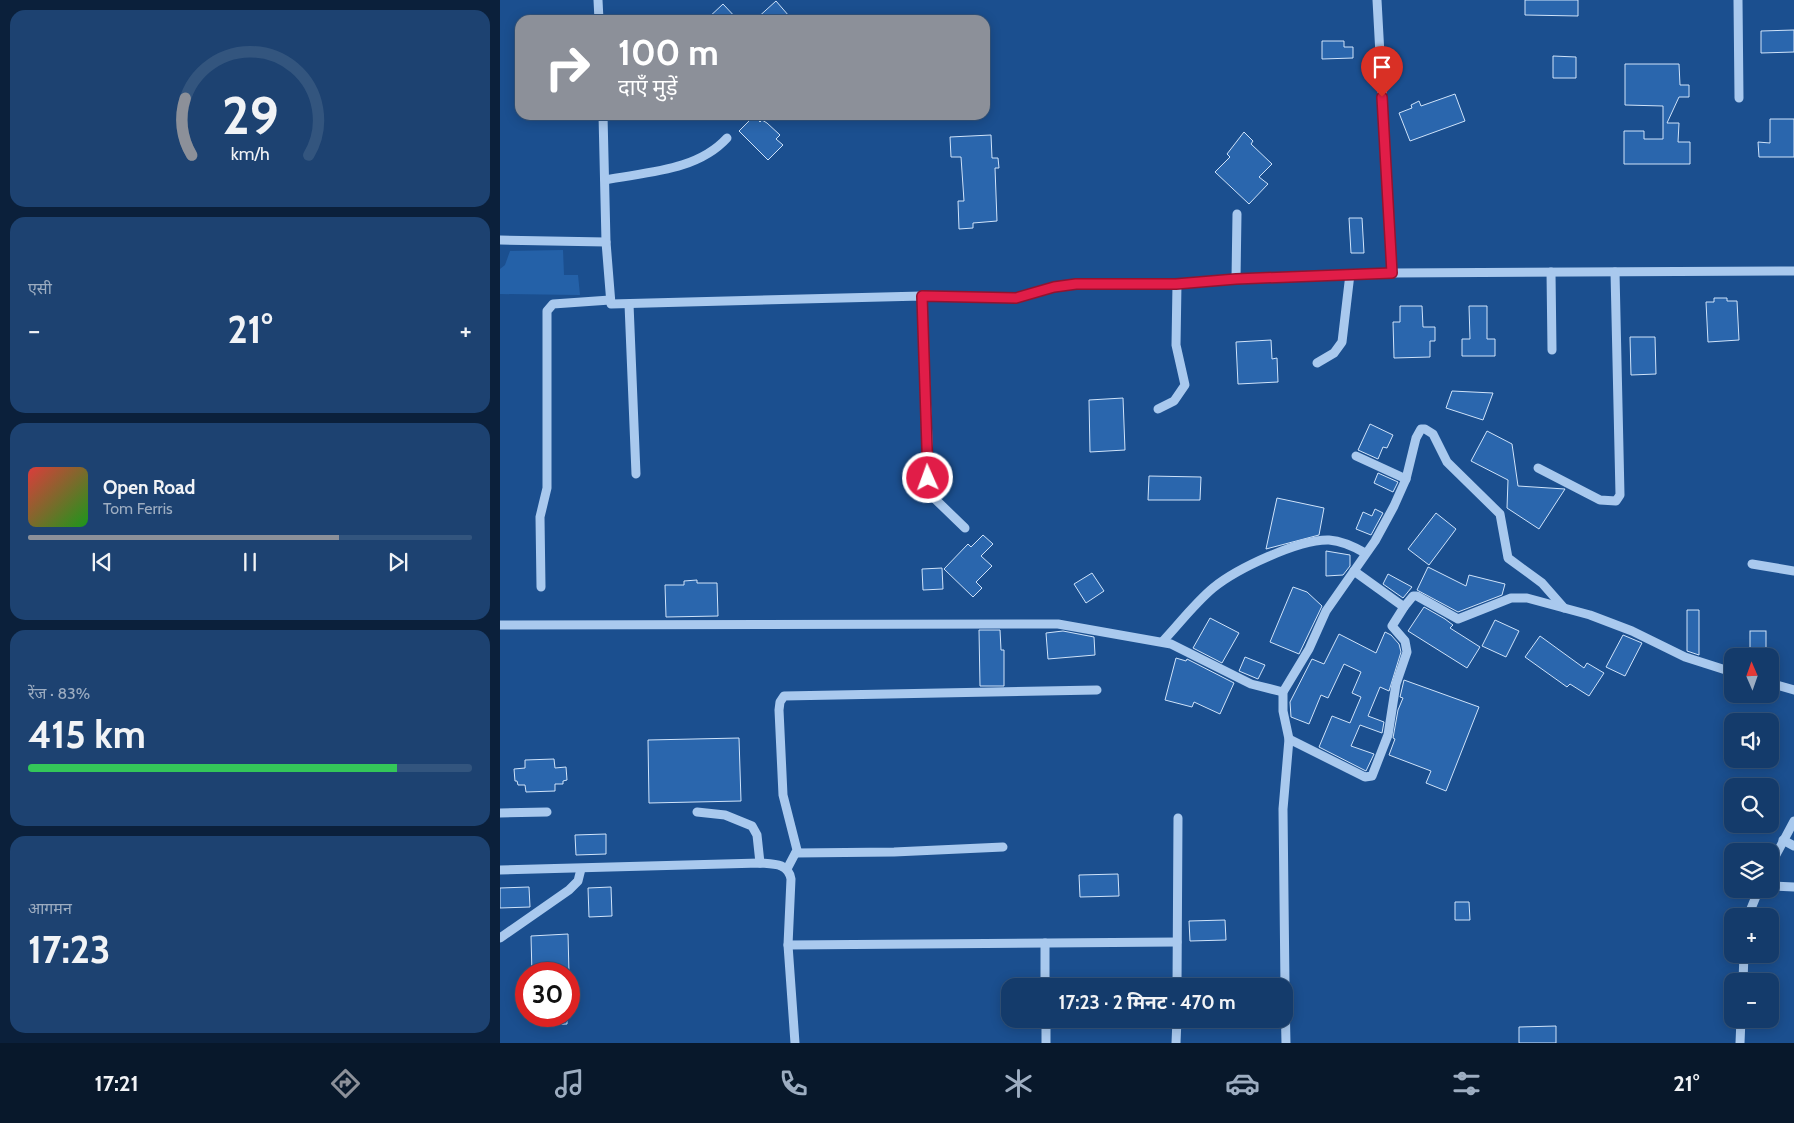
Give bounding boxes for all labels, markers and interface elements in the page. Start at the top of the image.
text: 100 m [618,31,719,74]
icon: right [535,35,600,100]
pin [1361,46,1403,97]
icon: arrive [1368,53,1396,81]
text: दाएँ मुड़ें [618,74,677,101]
text: 29 [222,84,278,147]
text: km/h [230,143,270,164]
text: एसी [28,279,52,298]
text: 21° [227,306,273,353]
text: − [28,313,40,347]
text: + [460,313,472,347]
position arrow [901,451,953,503]
text: Open Road [103,476,195,499]
text: Tom Ferris [103,499,173,518]
icon: previous [88,548,116,576]
icon: pause [236,548,264,576]
icon: next [384,548,412,576]
north arrow [1724,648,1779,702]
map controls [1724,648,1779,1028]
text: रेंज · 83% [28,684,90,703]
text: 415 km [28,711,146,758]
button: sound [1724,713,1779,768]
button: search [1724,778,1779,833]
button: layers [1724,843,1779,898]
text: आगमन [28,899,72,918]
button: + [1724,908,1779,963]
text: 17:23 [28,926,110,973]
speed limit sign: 30 [515,962,580,1027]
button: − [1724,973,1779,1028]
text: 17:23 · 2 मिनट · 470 m [1059,991,1235,1014]
icon: directions [328,1066,363,1101]
icon: music [552,1066,587,1101]
icon: phone [776,1066,811,1101]
icon: climate [1001,1066,1036,1101]
icon: car [1225,1066,1260,1101]
icon: filters [1449,1066,1484,1101]
text: 17:21 [95,1070,139,1097]
text: 21° [1673,1070,1699,1097]

